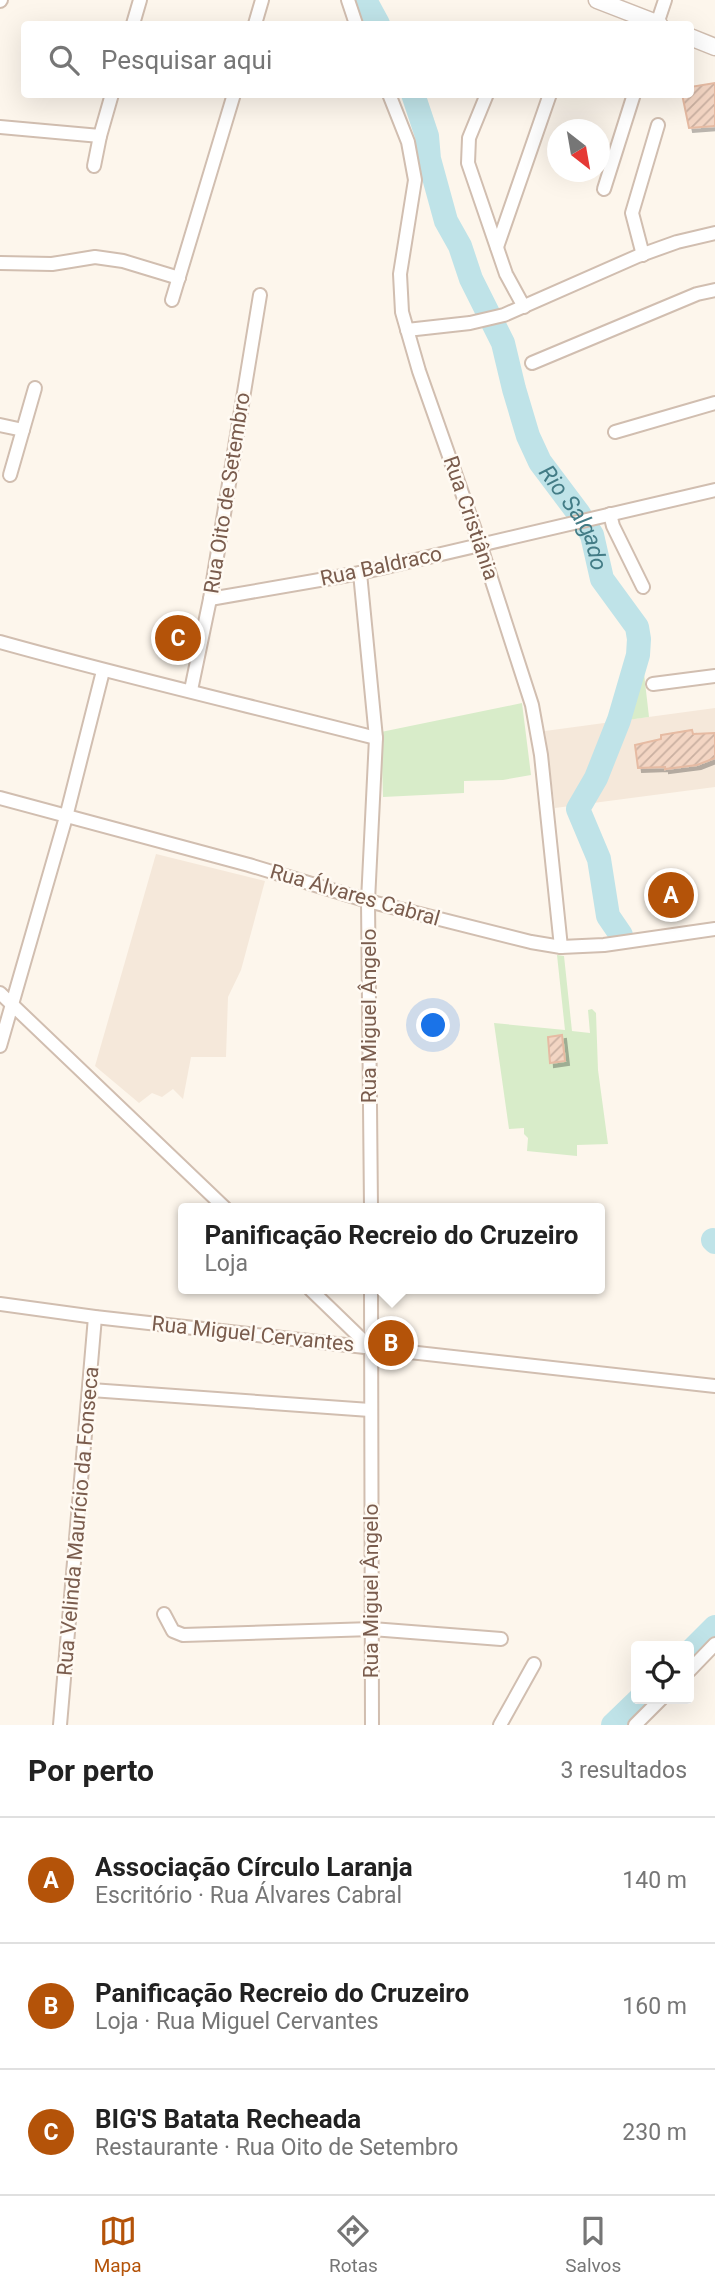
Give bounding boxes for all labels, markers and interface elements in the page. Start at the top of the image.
search box [21,21,694,98]
icon: search [45,41,83,79]
text: Pesquisar aqui [101,45,272,75]
north arrow [547,119,610,182]
street label: Rua Oito de Setembro [199,391,255,595]
street label: Rua Cristiânia [439,453,503,583]
water label: Rio Salgado [533,460,613,573]
street label: Rua Baldraco [318,541,444,591]
pin: C [155,612,201,664]
street label: Rua Álvares Cabral [267,859,443,931]
pin: A [648,869,694,921]
street label: Rua Miguel Ângelo [357,929,381,1103]
your location [416,1008,450,1042]
popup [178,1203,605,1294]
text: Panificação Recreio do Cruzeiro [204,1220,579,1250]
text: Loja [204,1250,248,1277]
street label: Rua Miguel Cervantes [151,1311,355,1357]
pin: B [368,1317,414,1369]
street label: Rua Velinda Maurício da Fonseca [53,1365,103,1677]
street label: Rua Miguel Ângelo [359,1504,383,1678]
map controls [631,1641,694,1704]
button: locate [631,1641,694,1704]
text: Por perto [28,1753,154,1788]
text: 3 resultados [560,1757,687,1784]
text: Associação Círculo Laranja [95,1852,413,1882]
text: A [43,1867,59,1894]
text: 140 m [622,1867,687,1894]
text: Escritório · Rua Álvares Cabral [95,1882,402,1909]
text: Panificação Recreio do Cruzeiro [95,1978,469,2008]
text: B [44,1993,58,2020]
text: 160 m [622,1993,687,2020]
text: Loja · Rua Miguel Cervantes [95,2008,379,2035]
text: BIG'S Batata Recheada [95,2104,361,2134]
text: C [43,2119,59,2146]
text: 230 m [622,2119,687,2146]
text: Restaurante · Rua Oito de Setembro [95,2134,458,2161]
tab: Mapa [94,2212,142,2277]
tab: Rotas [329,2212,378,2277]
tab: Salvos [565,2212,621,2277]

